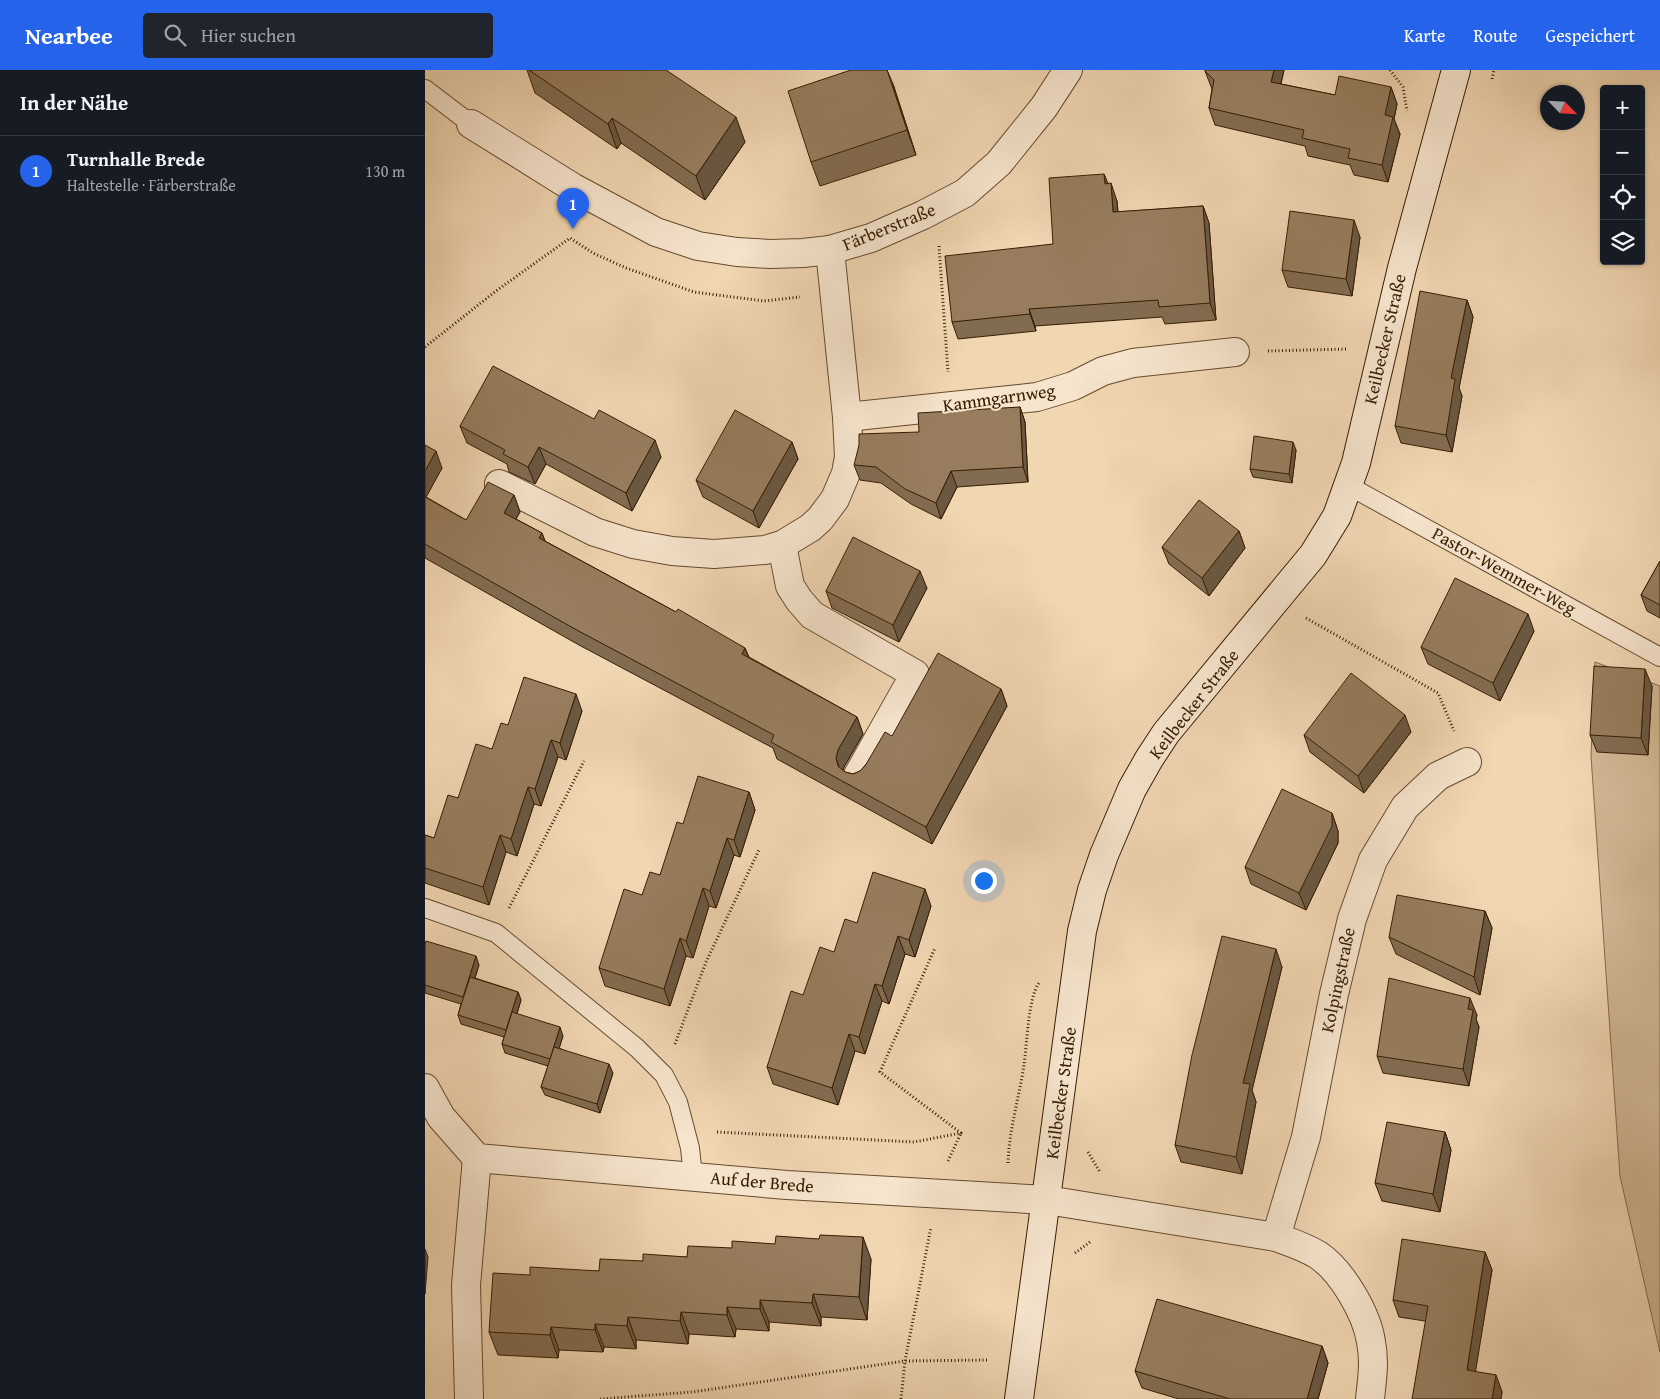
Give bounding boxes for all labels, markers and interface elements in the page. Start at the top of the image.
search box [143,13,493,58]
text: Nearbee [25,18,113,53]
icon: search [161,21,189,49]
text: Hier suchen [201,21,296,49]
text: Karte [1404,22,1445,49]
text: Route [1473,22,1518,49]
text: Gespeichert [1546,22,1635,49]
north arrow [1540,85,1585,130]
map controls [1600,85,1645,265]
button: + [1600,85,1645,130]
text: In der Nähe [20,87,128,118]
button: − [1600,130,1645,175]
text: Turnhalle Brede [67,145,205,173]
text: 1 [32,159,40,183]
text: 130 m [365,159,405,183]
text: Haltestelle · Färberstraße [67,173,236,197]
button: locate [1600,175,1645,220]
pin: 1 [557,188,589,229]
street label: Färberstraße [838,196,939,257]
button: layers [1600,220,1645,265]
street label: Keilbecker Straße [1356,271,1413,407]
street label: Kammgarnweg [941,376,1057,419]
street label: Pastor-Wemmer-Weg [1427,520,1581,621]
street label: Keilbecker Straße [1142,643,1245,764]
your location [971,868,997,894]
street label: Kolpingstraße [1313,925,1362,1035]
street label: Keilbecker Straße [1038,1025,1083,1161]
street label: Auf der Brede [709,1164,815,1199]

